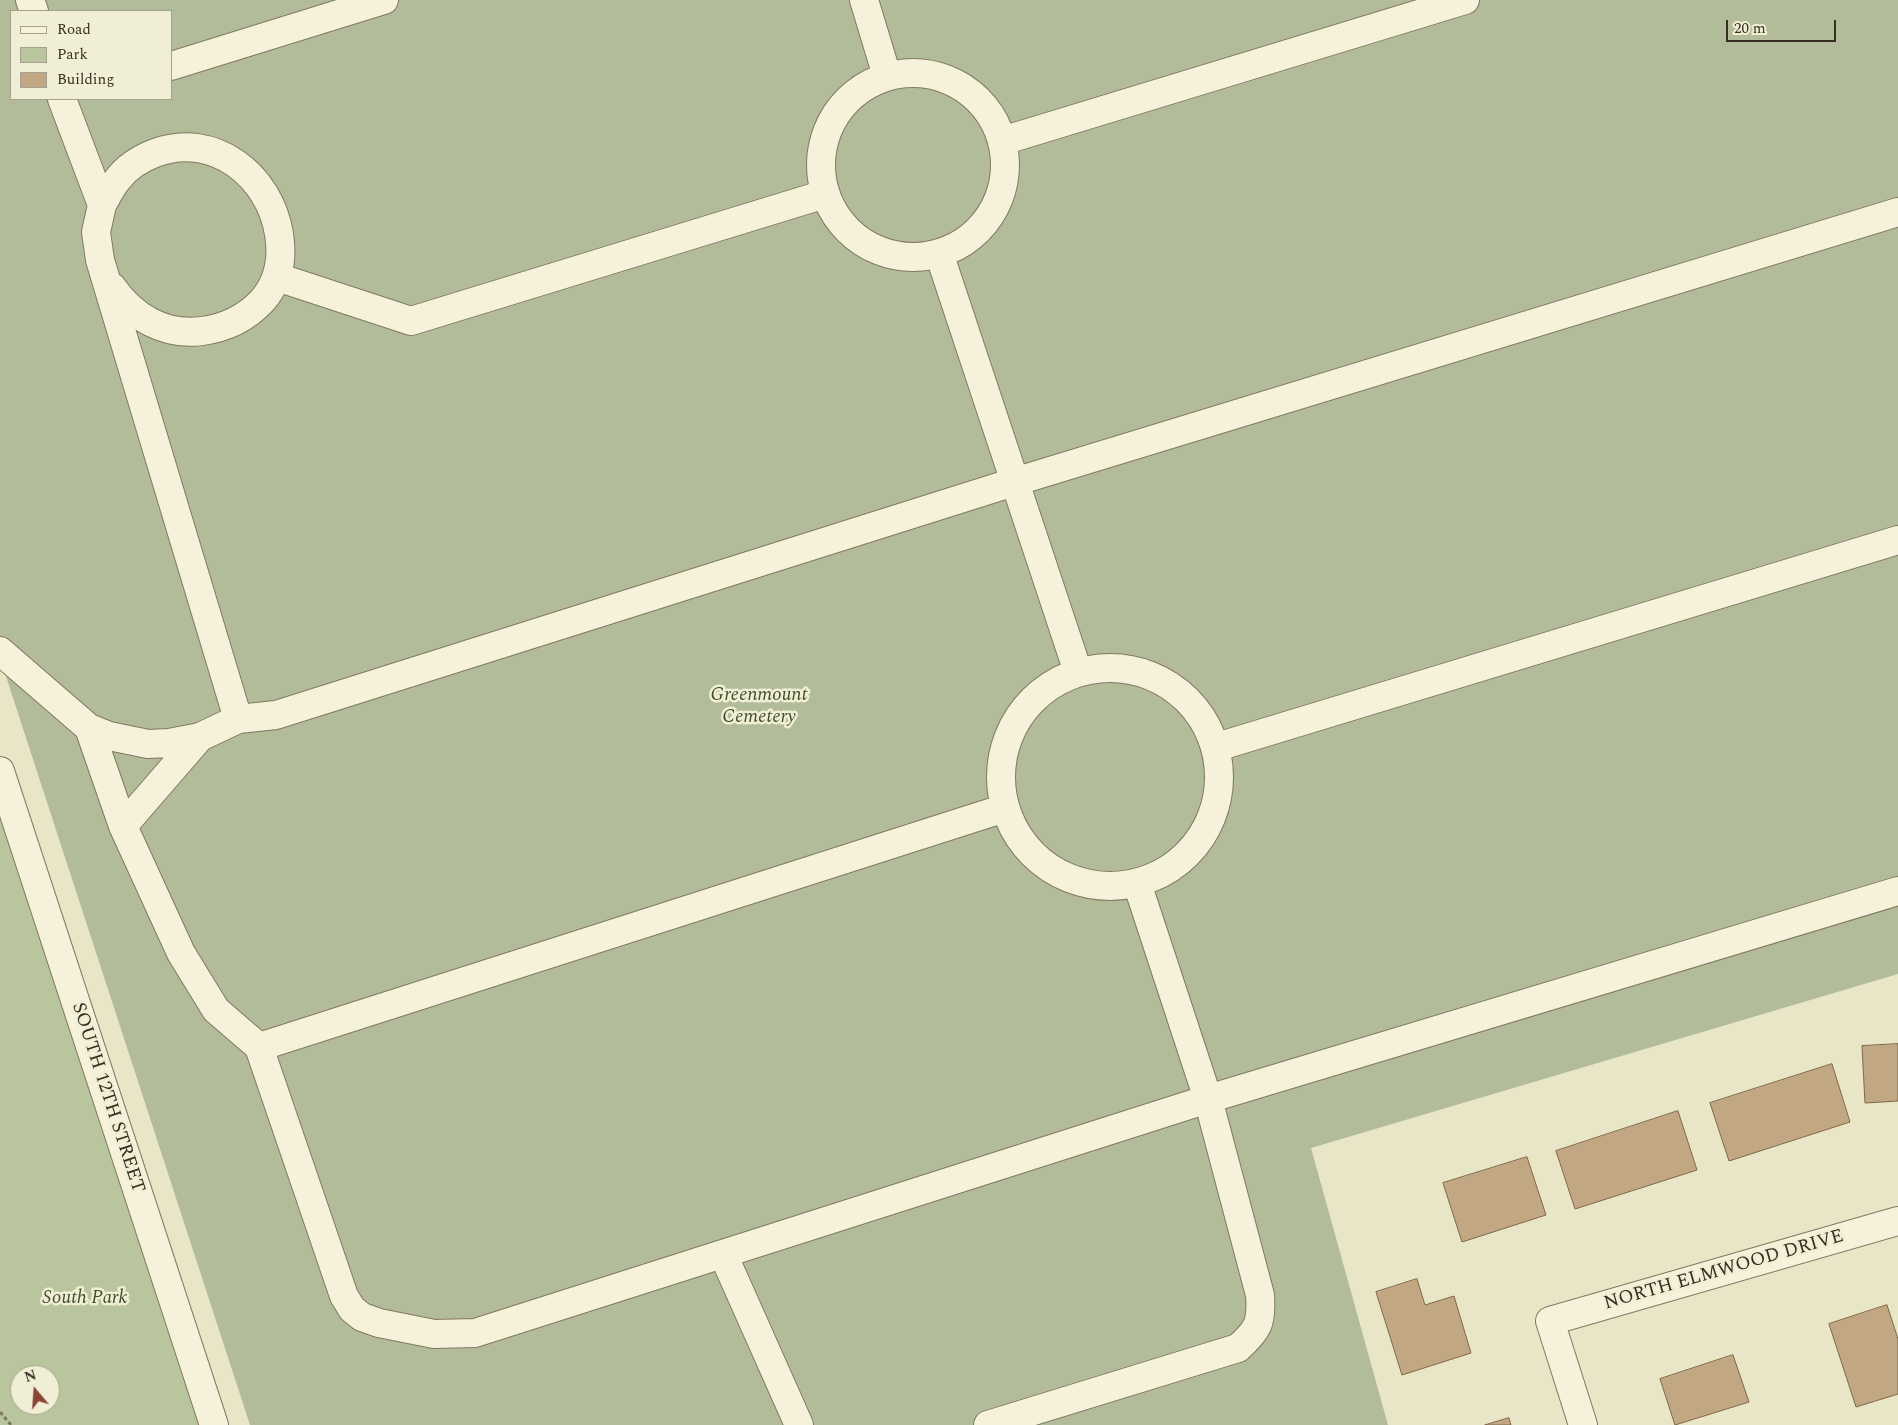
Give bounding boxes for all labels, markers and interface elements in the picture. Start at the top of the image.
legend [10,10,172,100]
scale bar [1728,10,1838,42]
text: 20 m [1734,17,1766,40]
text: Road [57,18,91,41]
text: Park [57,43,88,66]
text: Building [57,68,114,91]
park label: Greenmount Cemetery [711,685,807,729]
street label: SOUTH 12TH STREET [65,1000,149,1196]
street label: NORTH ELMWOOD DRIVE [1602,1226,1846,1316]
park label: South Park [43,1288,127,1310]
text: N [22,1364,39,1388]
north arrow [10,1365,60,1415]

